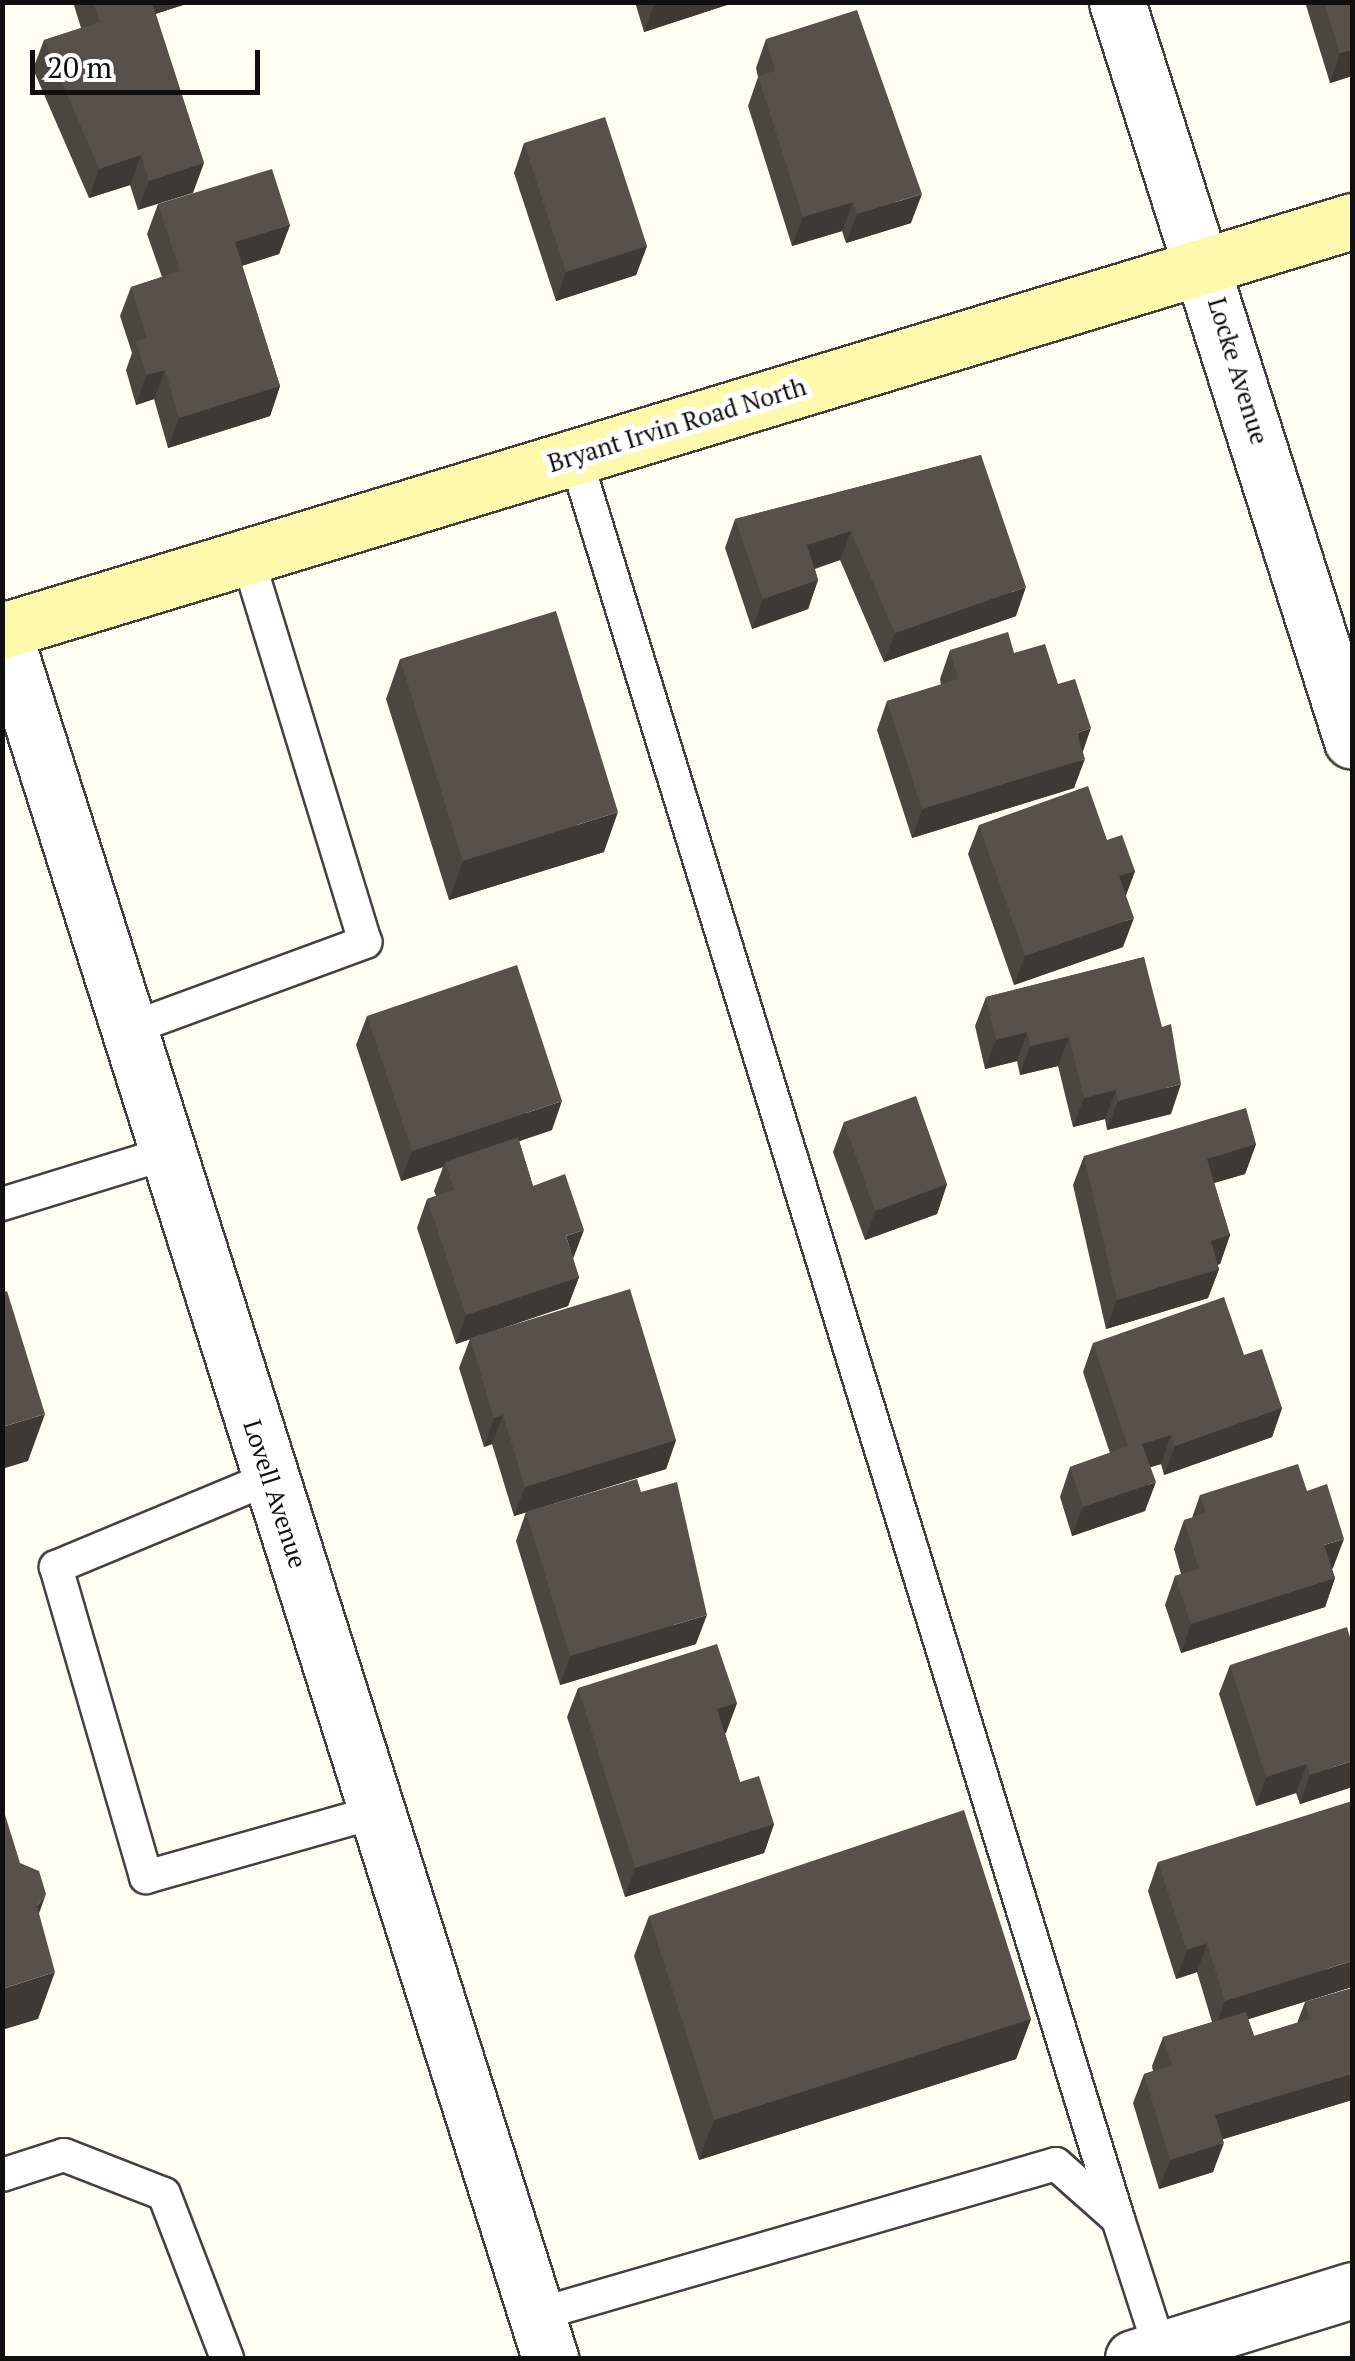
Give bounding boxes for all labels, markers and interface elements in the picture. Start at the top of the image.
scale bar [35,30,265,92]
text: 20 m [47,47,112,87]
street label: Locke Avenue [1201,294,1275,448]
street label: Bryant Irvin Road North [544,371,810,479]
street label: Lovell Avenue [237,1416,313,1572]

